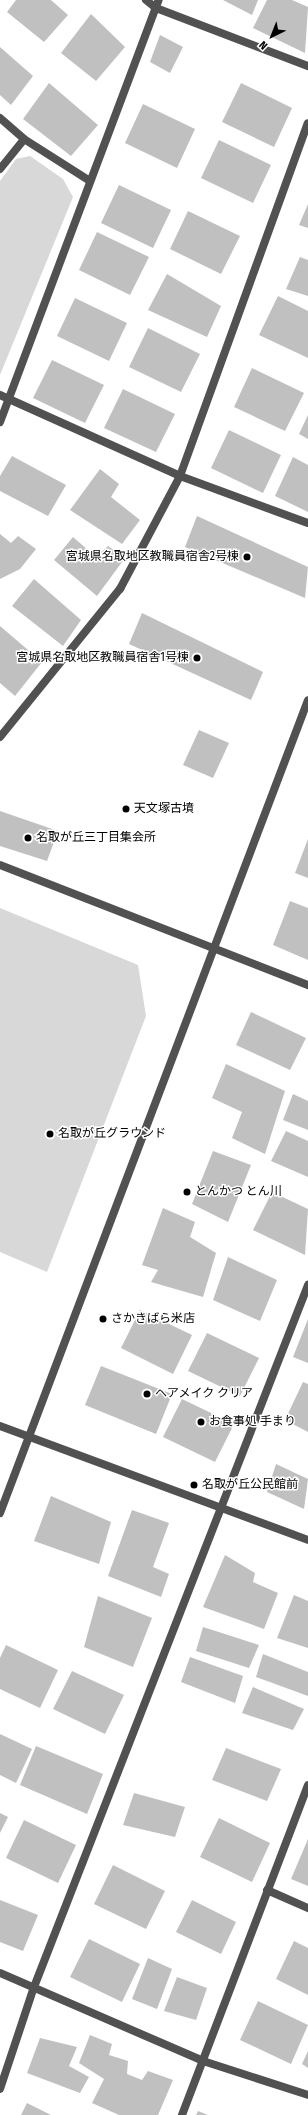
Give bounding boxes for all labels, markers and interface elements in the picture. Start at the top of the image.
north arrow [252,16,292,56]
text: N [257,38,270,52]
place label: 宮城県名取地区教職員宿舎2号棟 [66,550,239,564]
marker: 宮城県名取地区教職員宿舎2号棟 [242,552,252,562]
place label: 宮城県名取地区教職員宿舎1号棟 [16,651,189,665]
marker: 宮城県名取地区教職員宿舎1号棟 [192,653,202,663]
place label: 天文塚古墳 [134,802,194,816]
marker: 天文塚古墳 [121,804,131,814]
place label: 名取が丘三丁目集会所 [36,831,156,845]
marker: 名取が丘三丁目集会所 [23,833,33,843]
place label: 名取が丘グラウンド [58,1127,166,1141]
marker: 名取が丘グラウンド [45,1129,55,1139]
place label: とんかつ とん川 [195,1185,282,1199]
marker: とんかつ とん川 [182,1187,192,1197]
place label: さかきばら米店 [111,1312,195,1326]
marker: さかきばら米店 [98,1314,108,1324]
place label: ヘアメイク クリア [155,1387,254,1401]
marker: ヘアメイク クリア [142,1389,152,1399]
place label: お食事処 手まり [209,1415,296,1429]
marker: お食事処 手まり [196,1417,206,1427]
place label: 名取が丘公民館前 [202,1478,298,1492]
marker: 名取が丘公民館前 [189,1480,199,1490]

